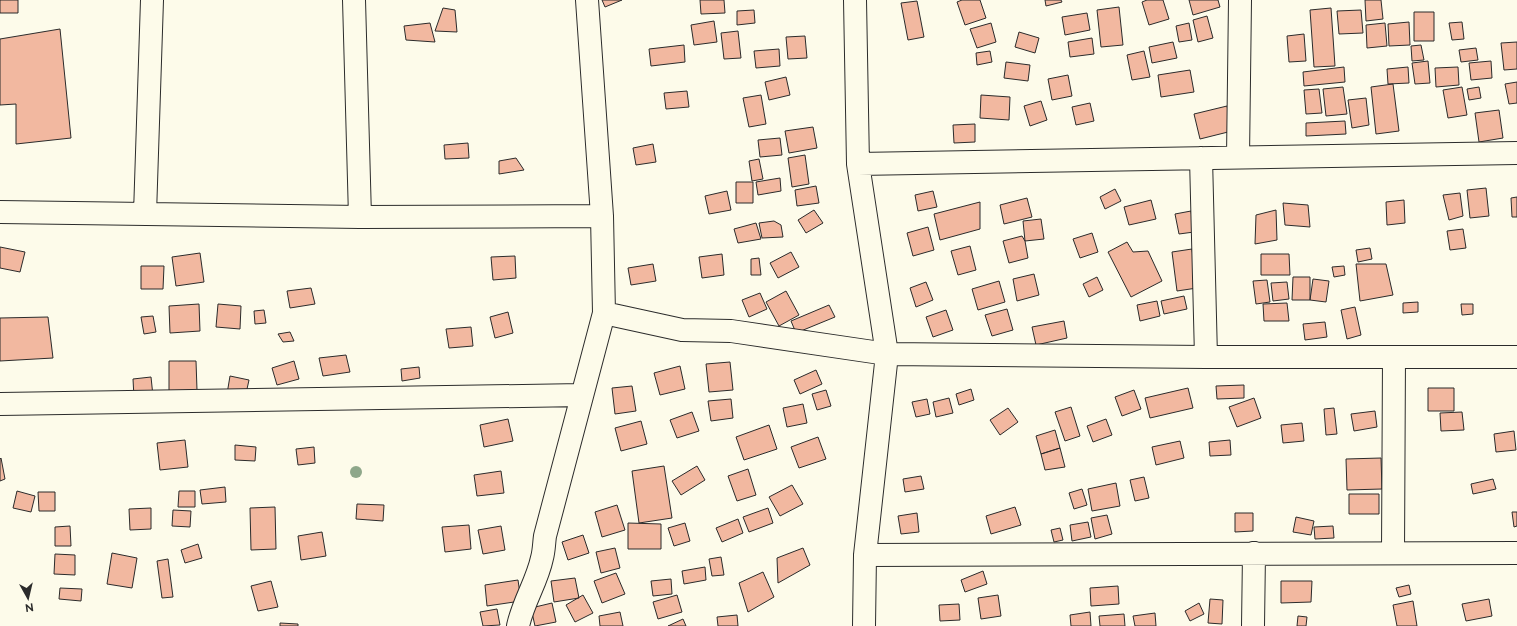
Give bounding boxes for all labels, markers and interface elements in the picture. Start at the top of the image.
north arrow [8,578,48,618]
text: N [24,600,34,614]

